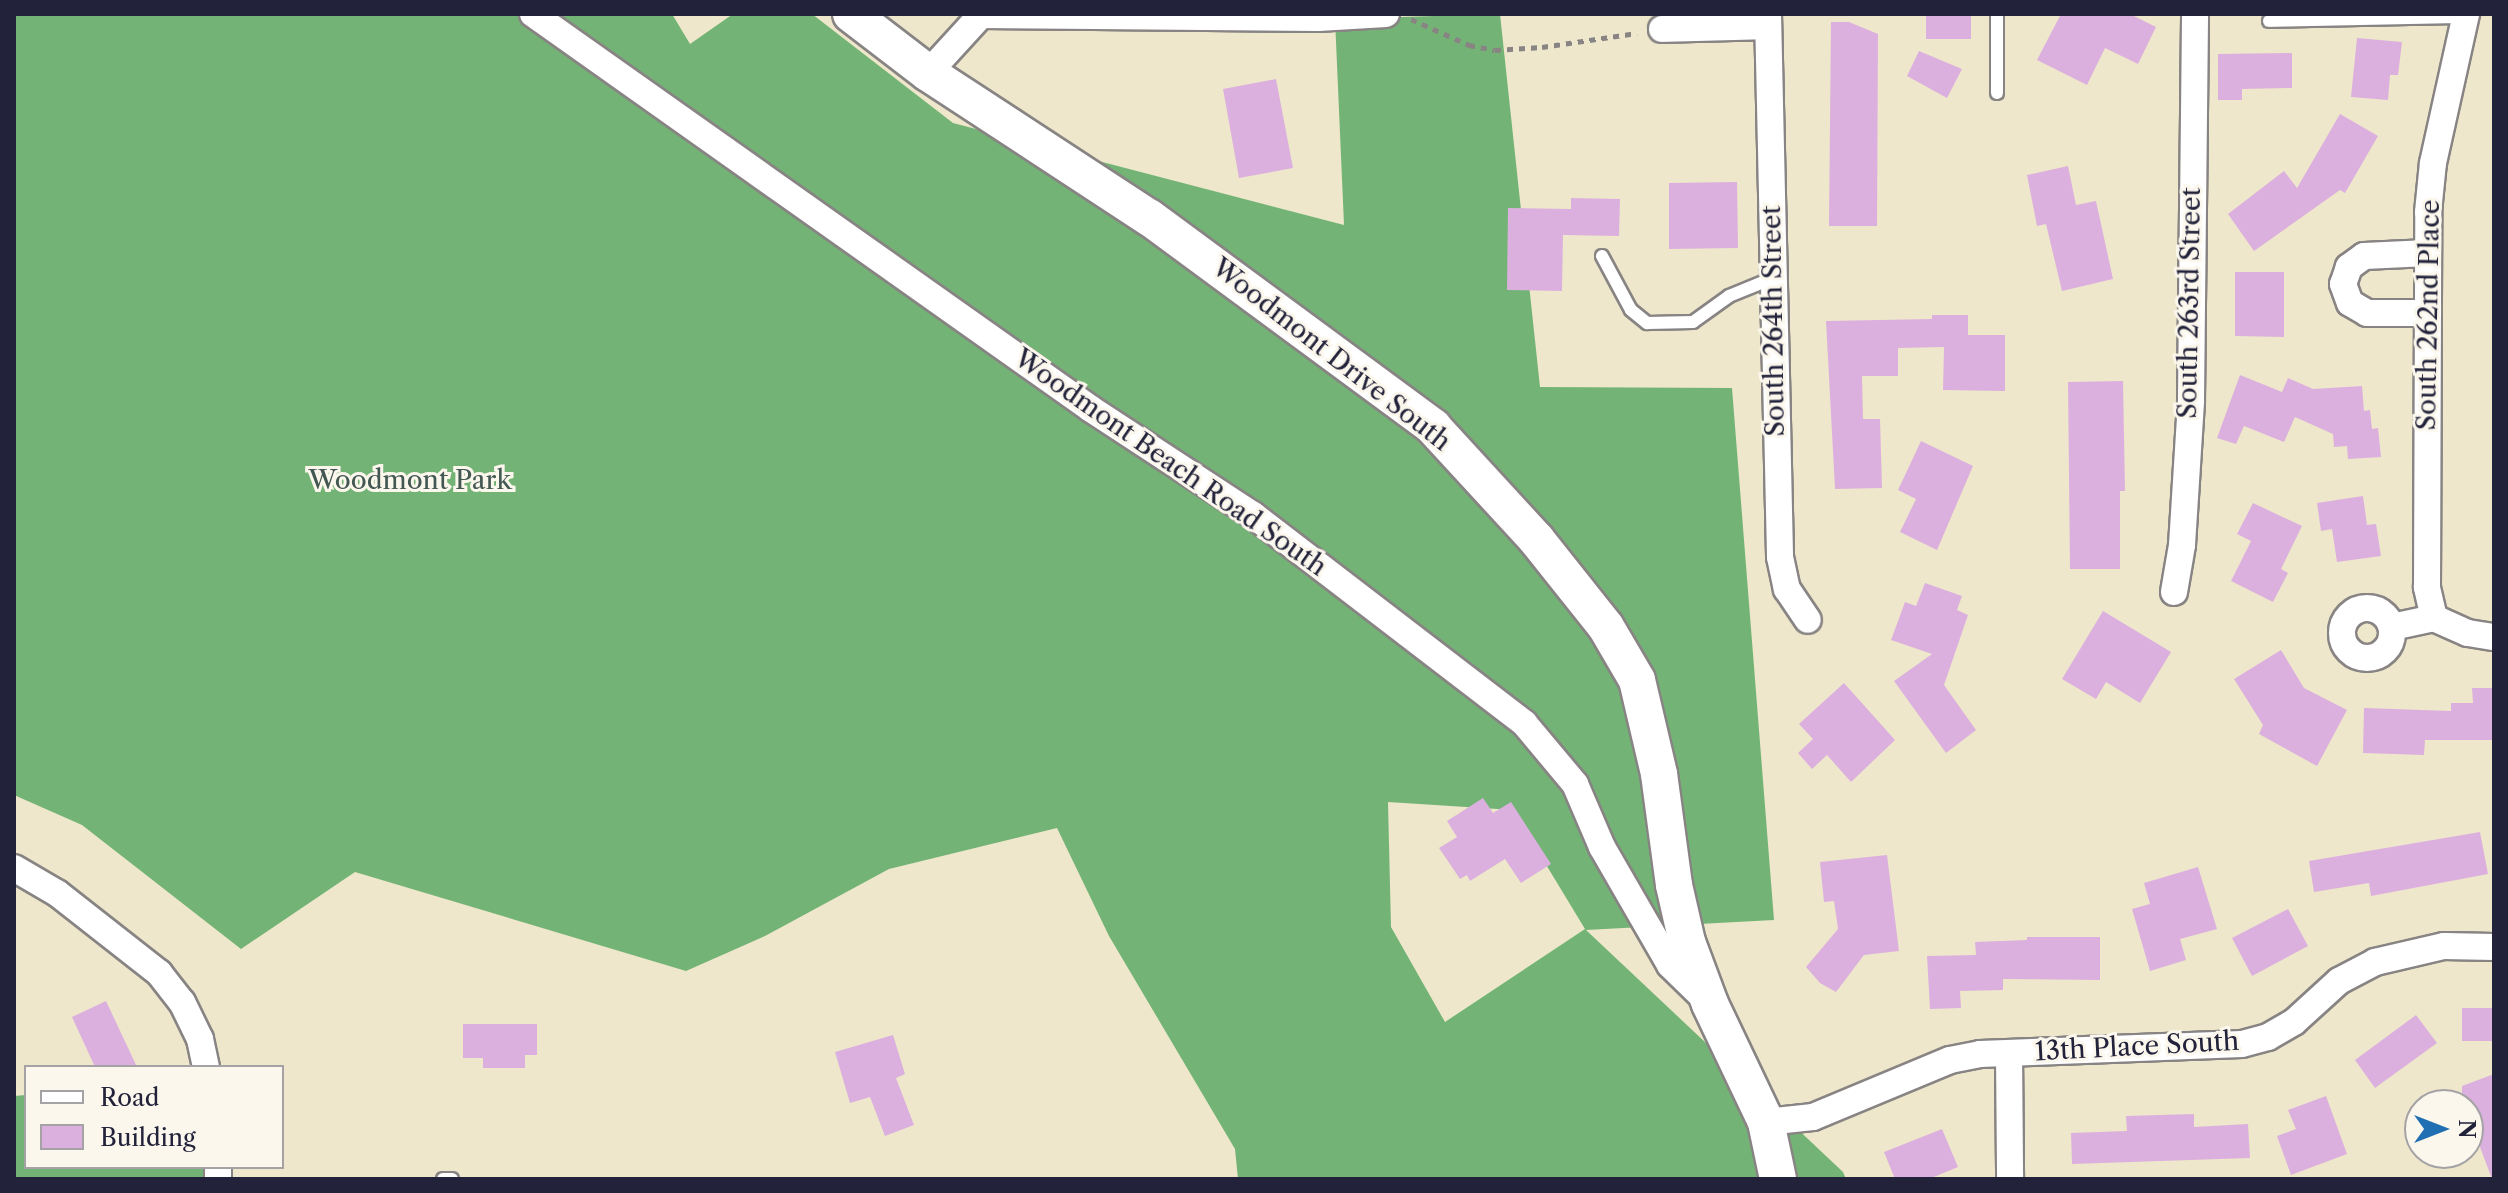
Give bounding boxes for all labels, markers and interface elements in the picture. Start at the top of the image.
street label: South 263rd Street [2172,187,2208,419]
street label: South 262nd Place [2411,199,2447,431]
street label: South 264th Street [1756,205,1792,437]
street label: Woodmont Drive South [1206,252,1456,458]
street label: Woodmont Beach Road South [1008,343,1332,583]
park label: Woodmont Park [308,465,512,497]
street label: 13th Place South [2034,1026,2240,1068]
legend [24,1065,284,1169]
text: Road [100,1083,159,1112]
north arrow [2404,1089,2484,1169]
text: N [2453,1119,2480,1139]
text: Building [100,1123,196,1152]

